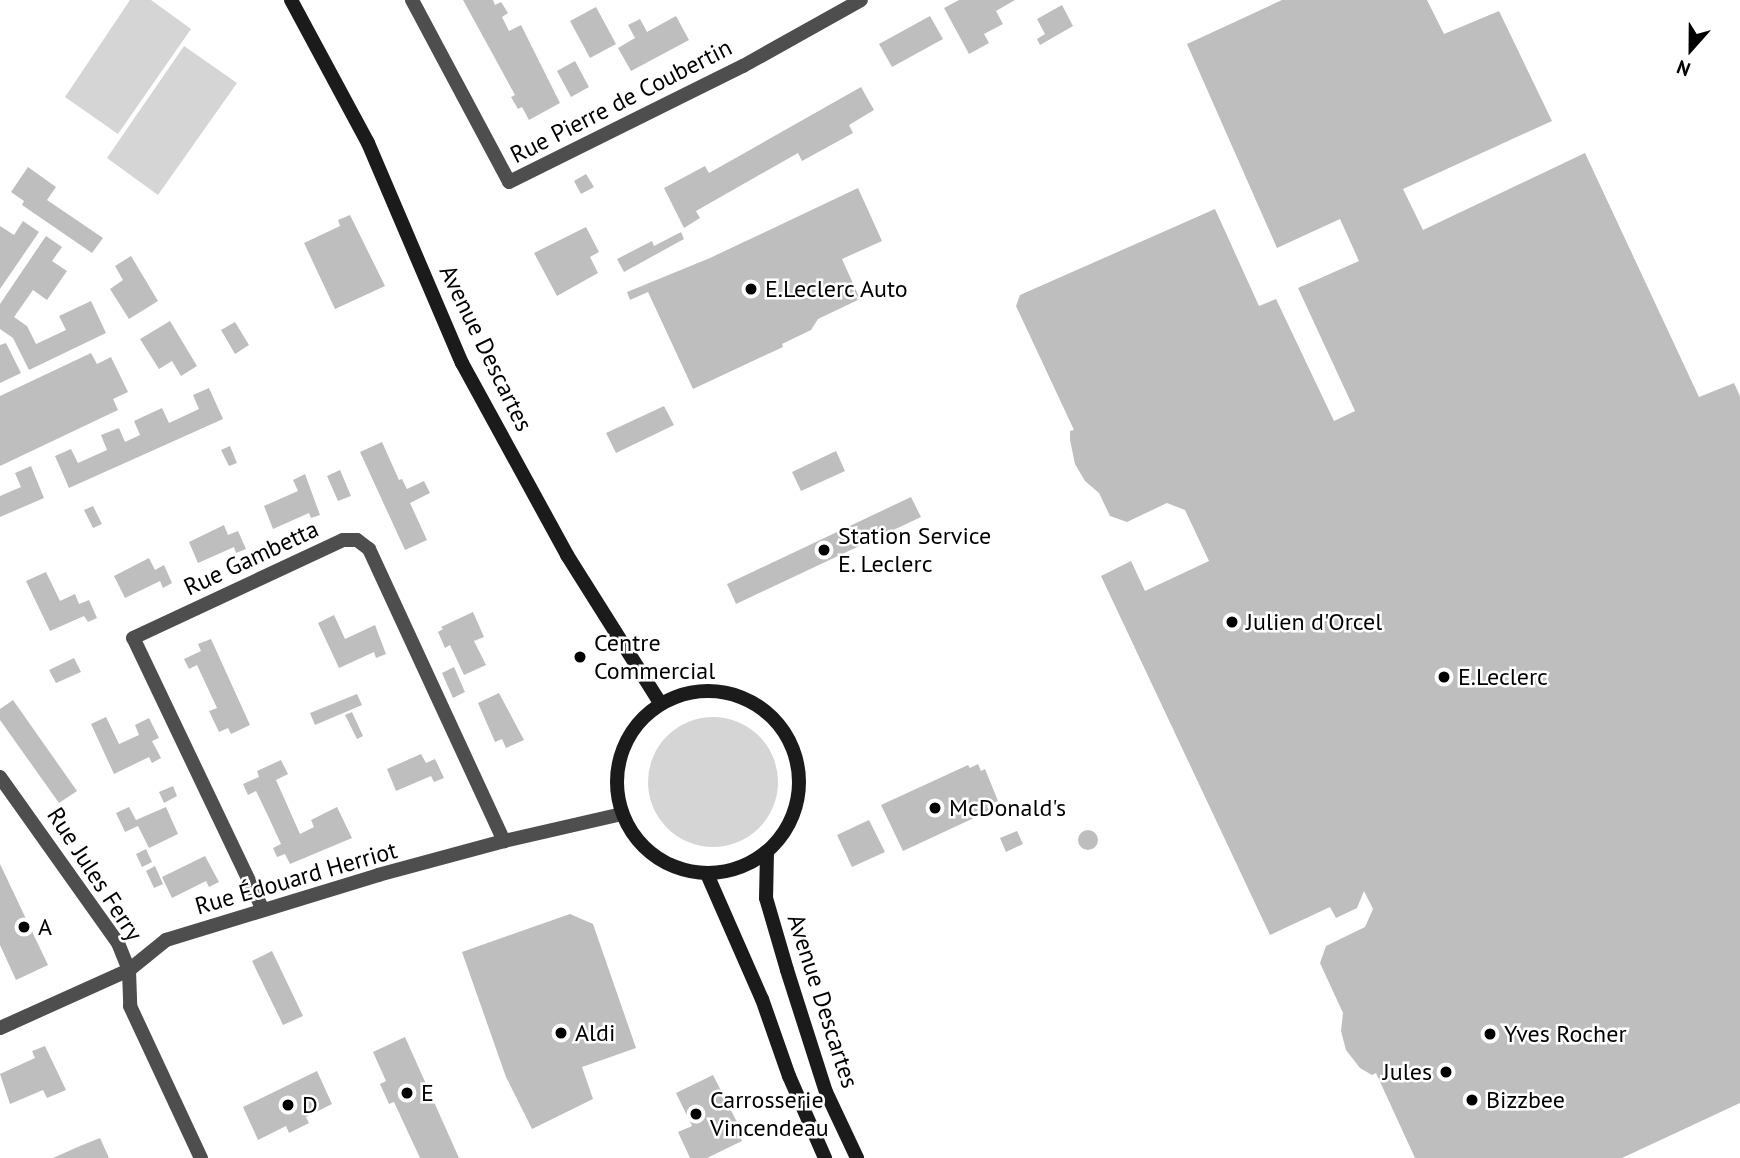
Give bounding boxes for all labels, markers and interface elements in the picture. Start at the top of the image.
north arrow [1656,14,1726,84]
street label: Rue Pierre de Coubertin [506,33,736,169]
text: N [1673,55,1694,82]
street label: Avenue Descartes [433,260,539,436]
place label: E.Leclerc Auto [765,275,909,303]
marker: E.Leclerc Auto [743,281,759,297]
street label: Rue Gambetta [179,514,323,602]
place label: Station Service E. Leclerc [838,522,991,578]
marker: Station Service E. Leclerc [816,542,832,558]
place label: Julien d'Orcel [1246,608,1382,636]
marker: Julien d'Orcel [1224,614,1240,630]
place label: Centre Commercial [594,629,715,685]
marker: Centre Commercial [572,649,588,665]
place label: E.Leclerc [1458,663,1548,691]
marker: E.Leclerc [1436,669,1452,685]
place label: McDonald's [949,794,1066,822]
marker: McDonald's [927,800,943,816]
street label: Rue Jules Ferry [41,802,149,946]
street label: Rue Édouard Herriot [192,835,400,921]
street label: Avenue Descartes [781,910,865,1092]
place label: A [38,913,52,941]
marker: A [16,919,32,935]
place label: Aldi [575,1019,615,1047]
place label: Yves Rocher [1504,1020,1627,1048]
marker: Aldi [553,1025,569,1041]
marker: Yves Rocher [1482,1026,1498,1042]
place label: Jules [1383,1058,1432,1086]
marker: Jules [1438,1064,1454,1080]
place label: E [421,1079,434,1107]
marker: E [399,1085,415,1101]
place label: Carrosserie Vincendeau [710,1086,829,1142]
place label: Bizzbee [1486,1086,1565,1114]
place label: D [302,1091,318,1119]
marker: Bizzbee [1464,1092,1480,1108]
marker: D [280,1097,296,1113]
marker: Carrosserie Vincendeau [688,1106,704,1122]

